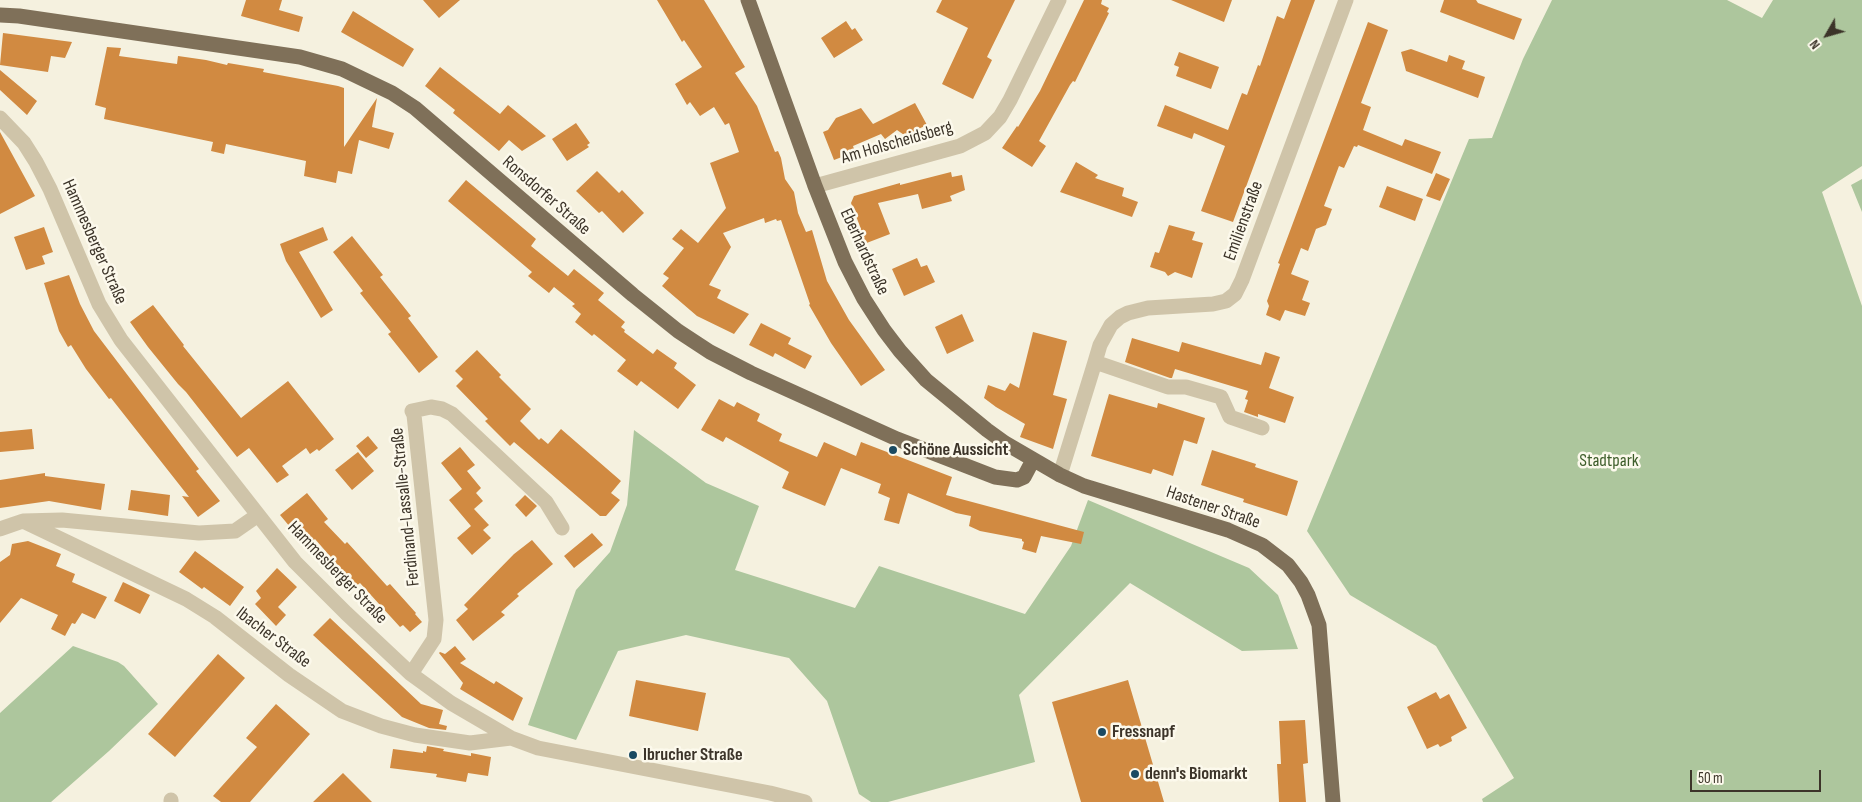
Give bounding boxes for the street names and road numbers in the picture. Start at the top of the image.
street label: Am Holscheidsberg [839,117,955,169]
street label: Ronsdorfer Straße [497,152,595,240]
street label: Hammesberger Straße [57,176,131,308]
street label: Emilienstraße [1220,178,1268,264]
street label: Eberhardstraße [835,205,893,299]
street label: Ferdinand-Lassalle-Straße [387,427,425,587]
street label: Hastener Straße [1163,482,1263,534]
street label: Hammesberger Straße [283,517,391,629]
street label: Ibacher Straße [231,603,315,673]

